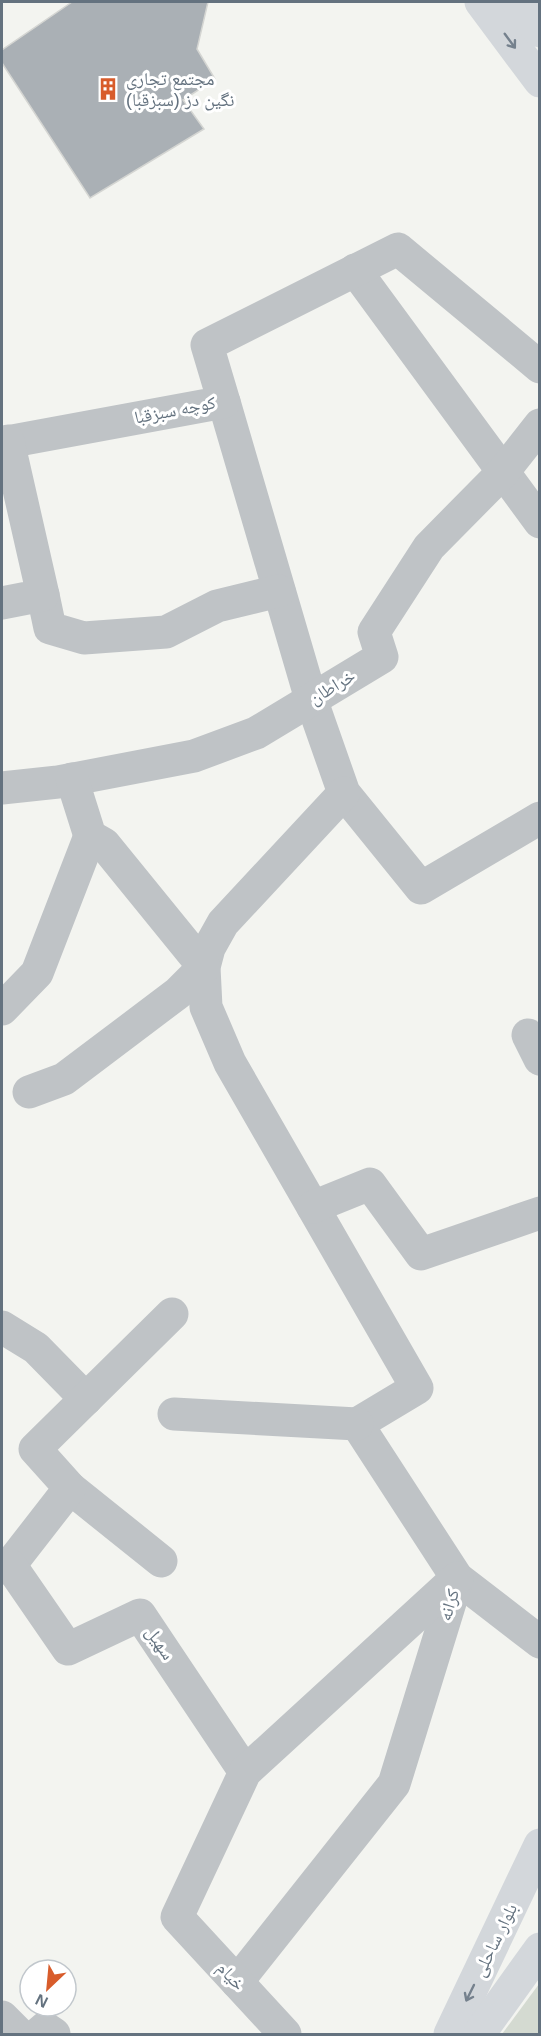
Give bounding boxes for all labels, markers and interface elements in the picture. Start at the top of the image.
one-way arrow [504,33,517,49]
place label: مجتمع تجاری نگین دز (سبزقبا) [126,69,234,111]
building icon: مجتمع تجاری نگین دز (سبزقبا) [95,76,121,102]
street label: کوچه سبزقبا [133,392,218,428]
street label: خراطان [305,666,359,709]
street label: کرانه [435,1586,463,1623]
street label: سهیل [141,1623,178,1664]
street label: بلوار ساحلی [469,1900,522,1980]
north arrow [18,1958,78,2018]
street label: خیام [212,1958,249,1996]
one-way arrow [464,1984,475,2002]
text: N [33,1991,51,2011]

